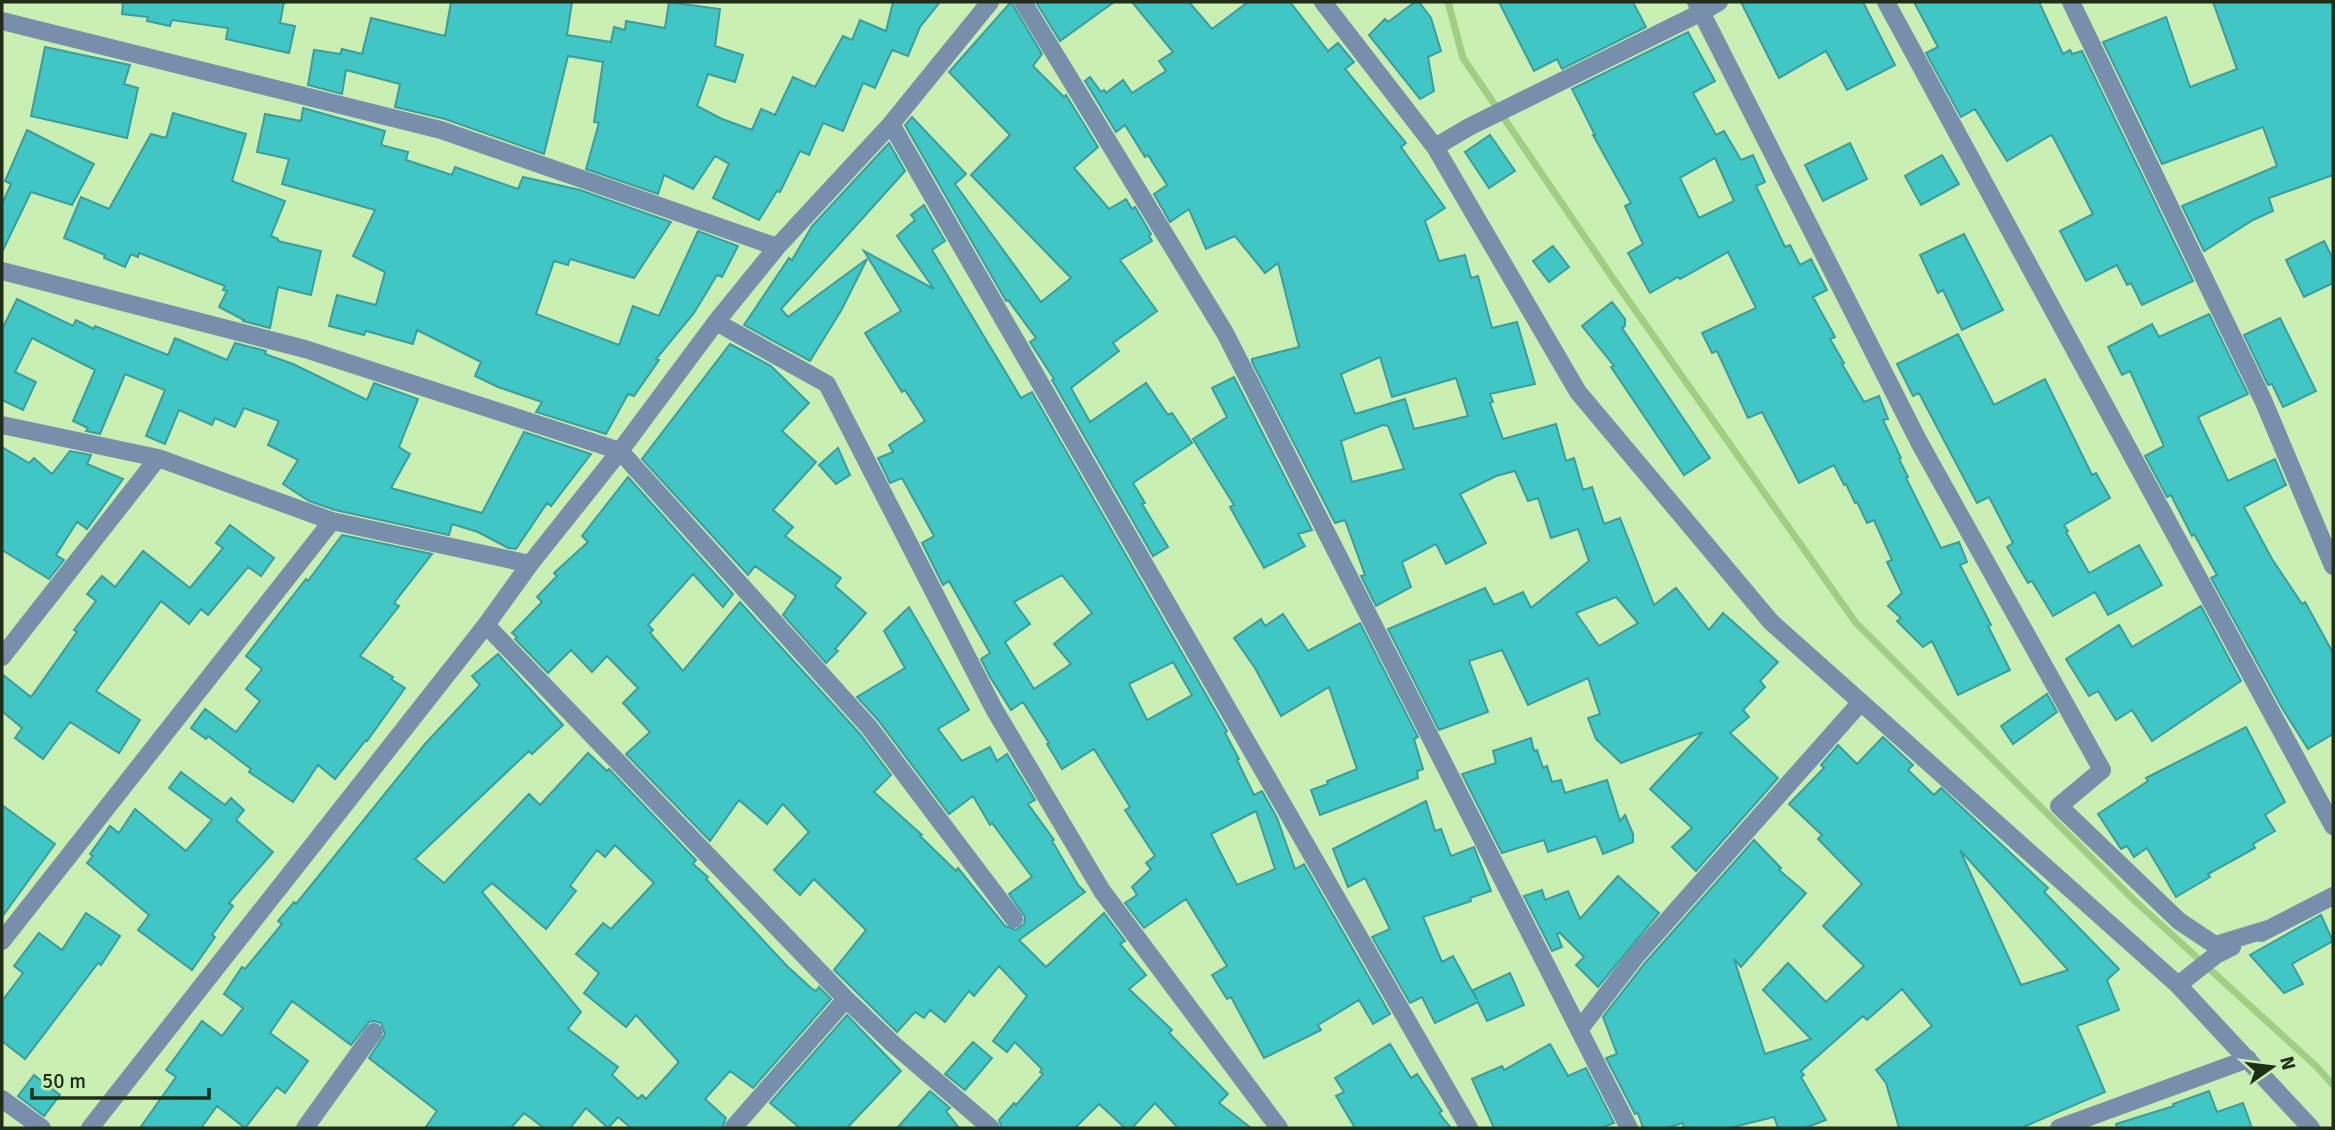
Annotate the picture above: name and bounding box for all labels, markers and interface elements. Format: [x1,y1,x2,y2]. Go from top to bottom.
north arrow [2237,1032,2307,1102]
text: N [2274,1054,2301,1072]
scale bar [32,1056,208,1100]
text: 50 m [42,1068,86,1094]

